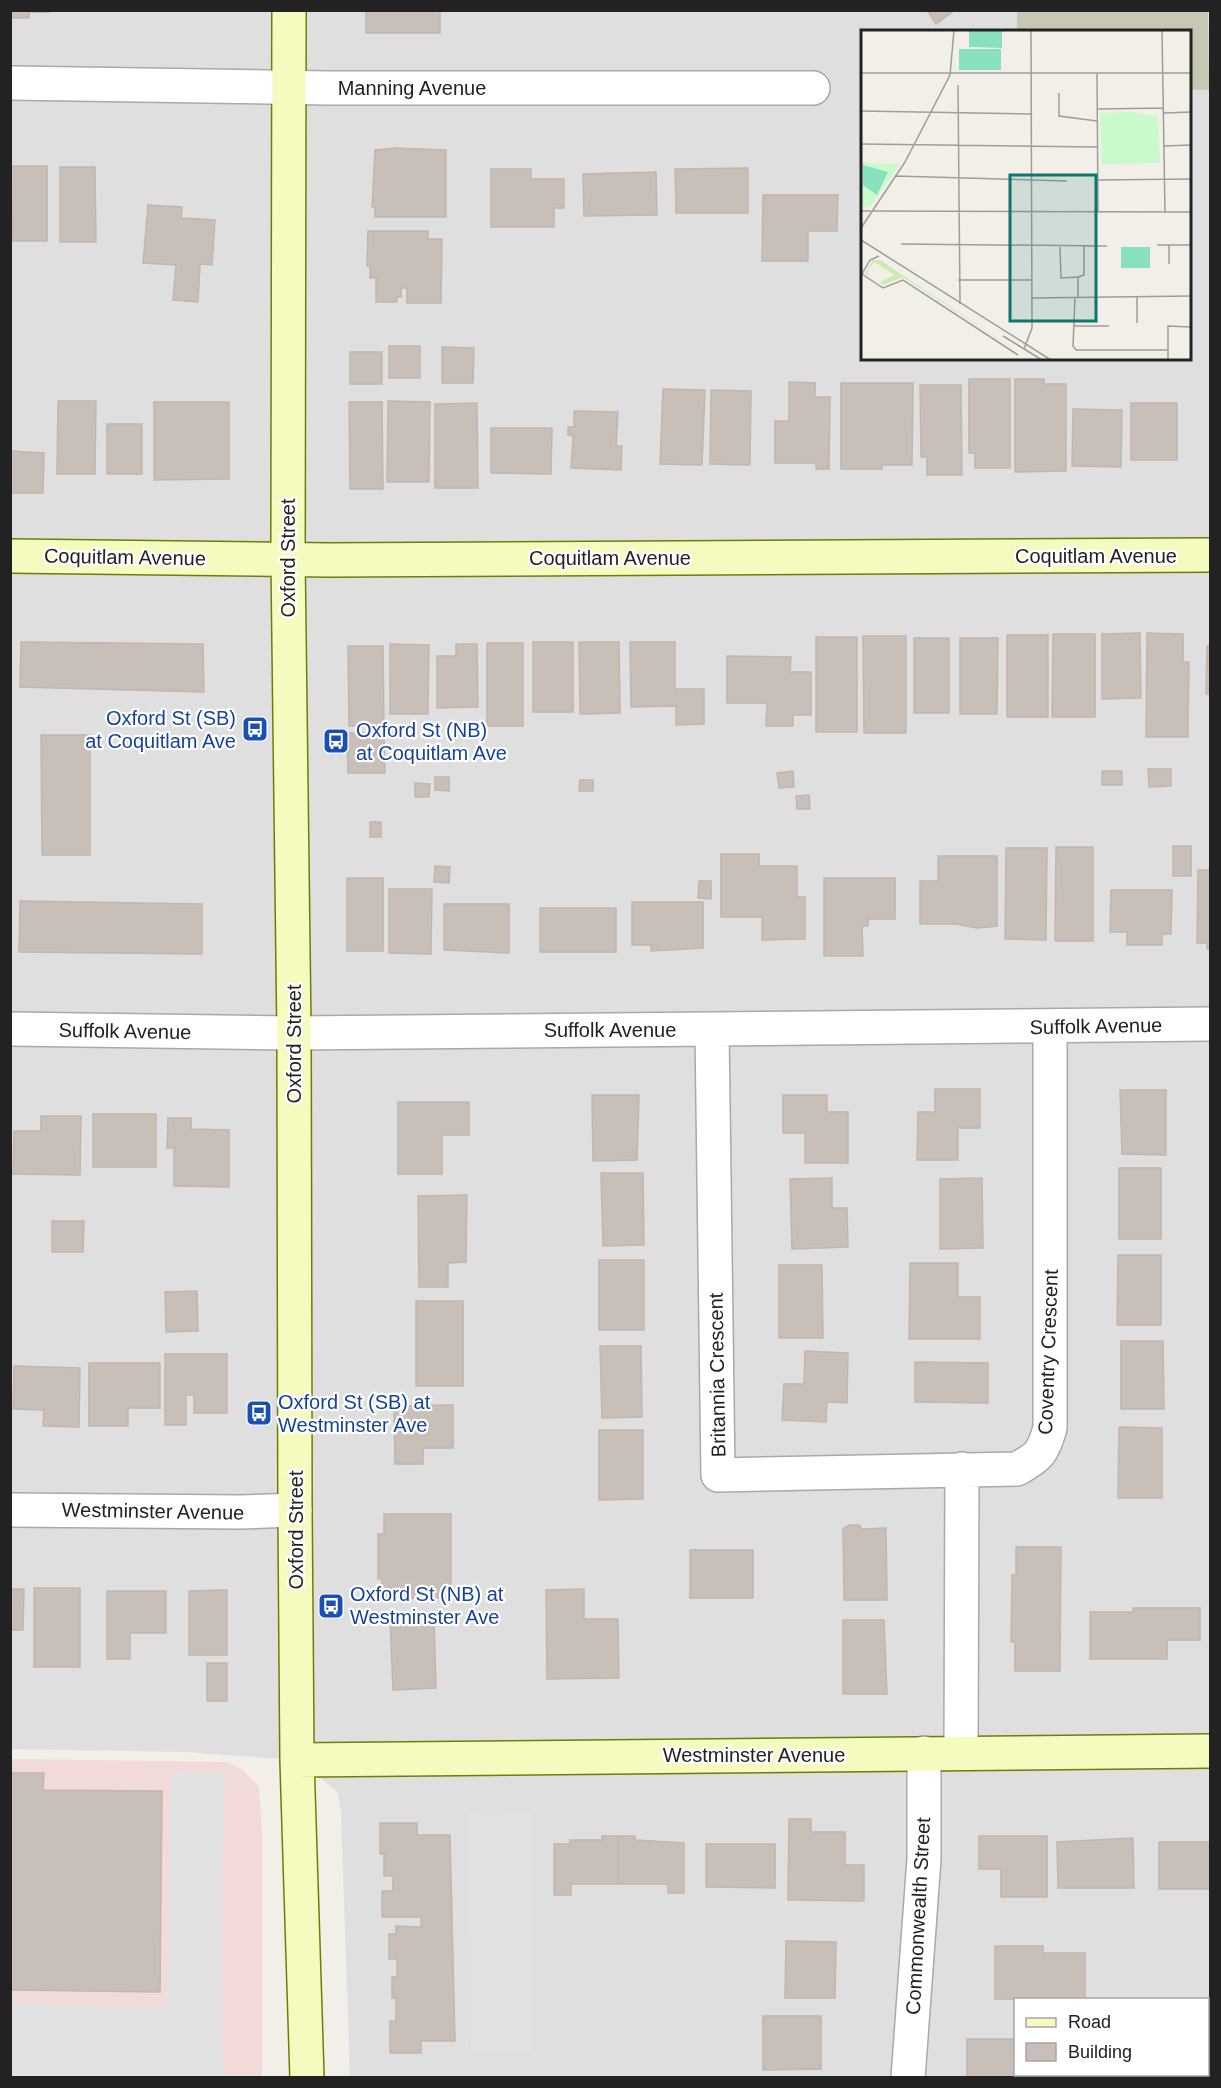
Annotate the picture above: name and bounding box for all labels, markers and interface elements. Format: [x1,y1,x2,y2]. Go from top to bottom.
inset map [861,30,1191,360]
street label: Manning Avenue [338,77,486,99]
street label: Oxford Street [277,498,299,617]
street label: Coquitlam Avenue [44,545,206,569]
street label: Coquitlam Avenue [1015,545,1177,567]
street label: Coquitlam Avenue [529,547,691,569]
place label: Oxford St (SB) at Coquitlam Ave [85,707,236,752]
bus stop icon: Oxford St (SB) at Coquitlam Ave [240,714,270,744]
place label: Oxford St (NB) at Coquitlam Ave [356,719,507,764]
bus stop icon: Oxford St (NB) at Coquitlam Ave [321,726,351,756]
street label: Oxford Street [283,984,305,1103]
street label: Suffolk Avenue [1029,1014,1163,1038]
street label: Suffolk Avenue [58,1019,192,1043]
street label: Suffolk Avenue [544,1019,676,1041]
street label: Coventry Crescent [1034,1268,1062,1435]
street label: Britannia Crescent [705,1292,729,1457]
place label: Oxford St (SB) at Westminster Ave [278,1391,431,1436]
bus stop icon: Oxford St (SB) at Westminster Ave [244,1398,274,1428]
street label: Oxford Street [285,1470,307,1589]
street label: Westminster Avenue [61,1498,245,1524]
place label: Oxford St (NB) at Westminster Ave [350,1583,504,1628]
bus stop icon: Oxford St (NB) at Westminster Ave [316,1591,346,1621]
street label: Westminster Avenue [663,1744,845,1766]
street label: Commonwealth Street [902,1816,934,2015]
legend [1014,1998,1209,2076]
text: Road [1068,2012,1111,2032]
text: Building [1068,2042,1132,2062]

